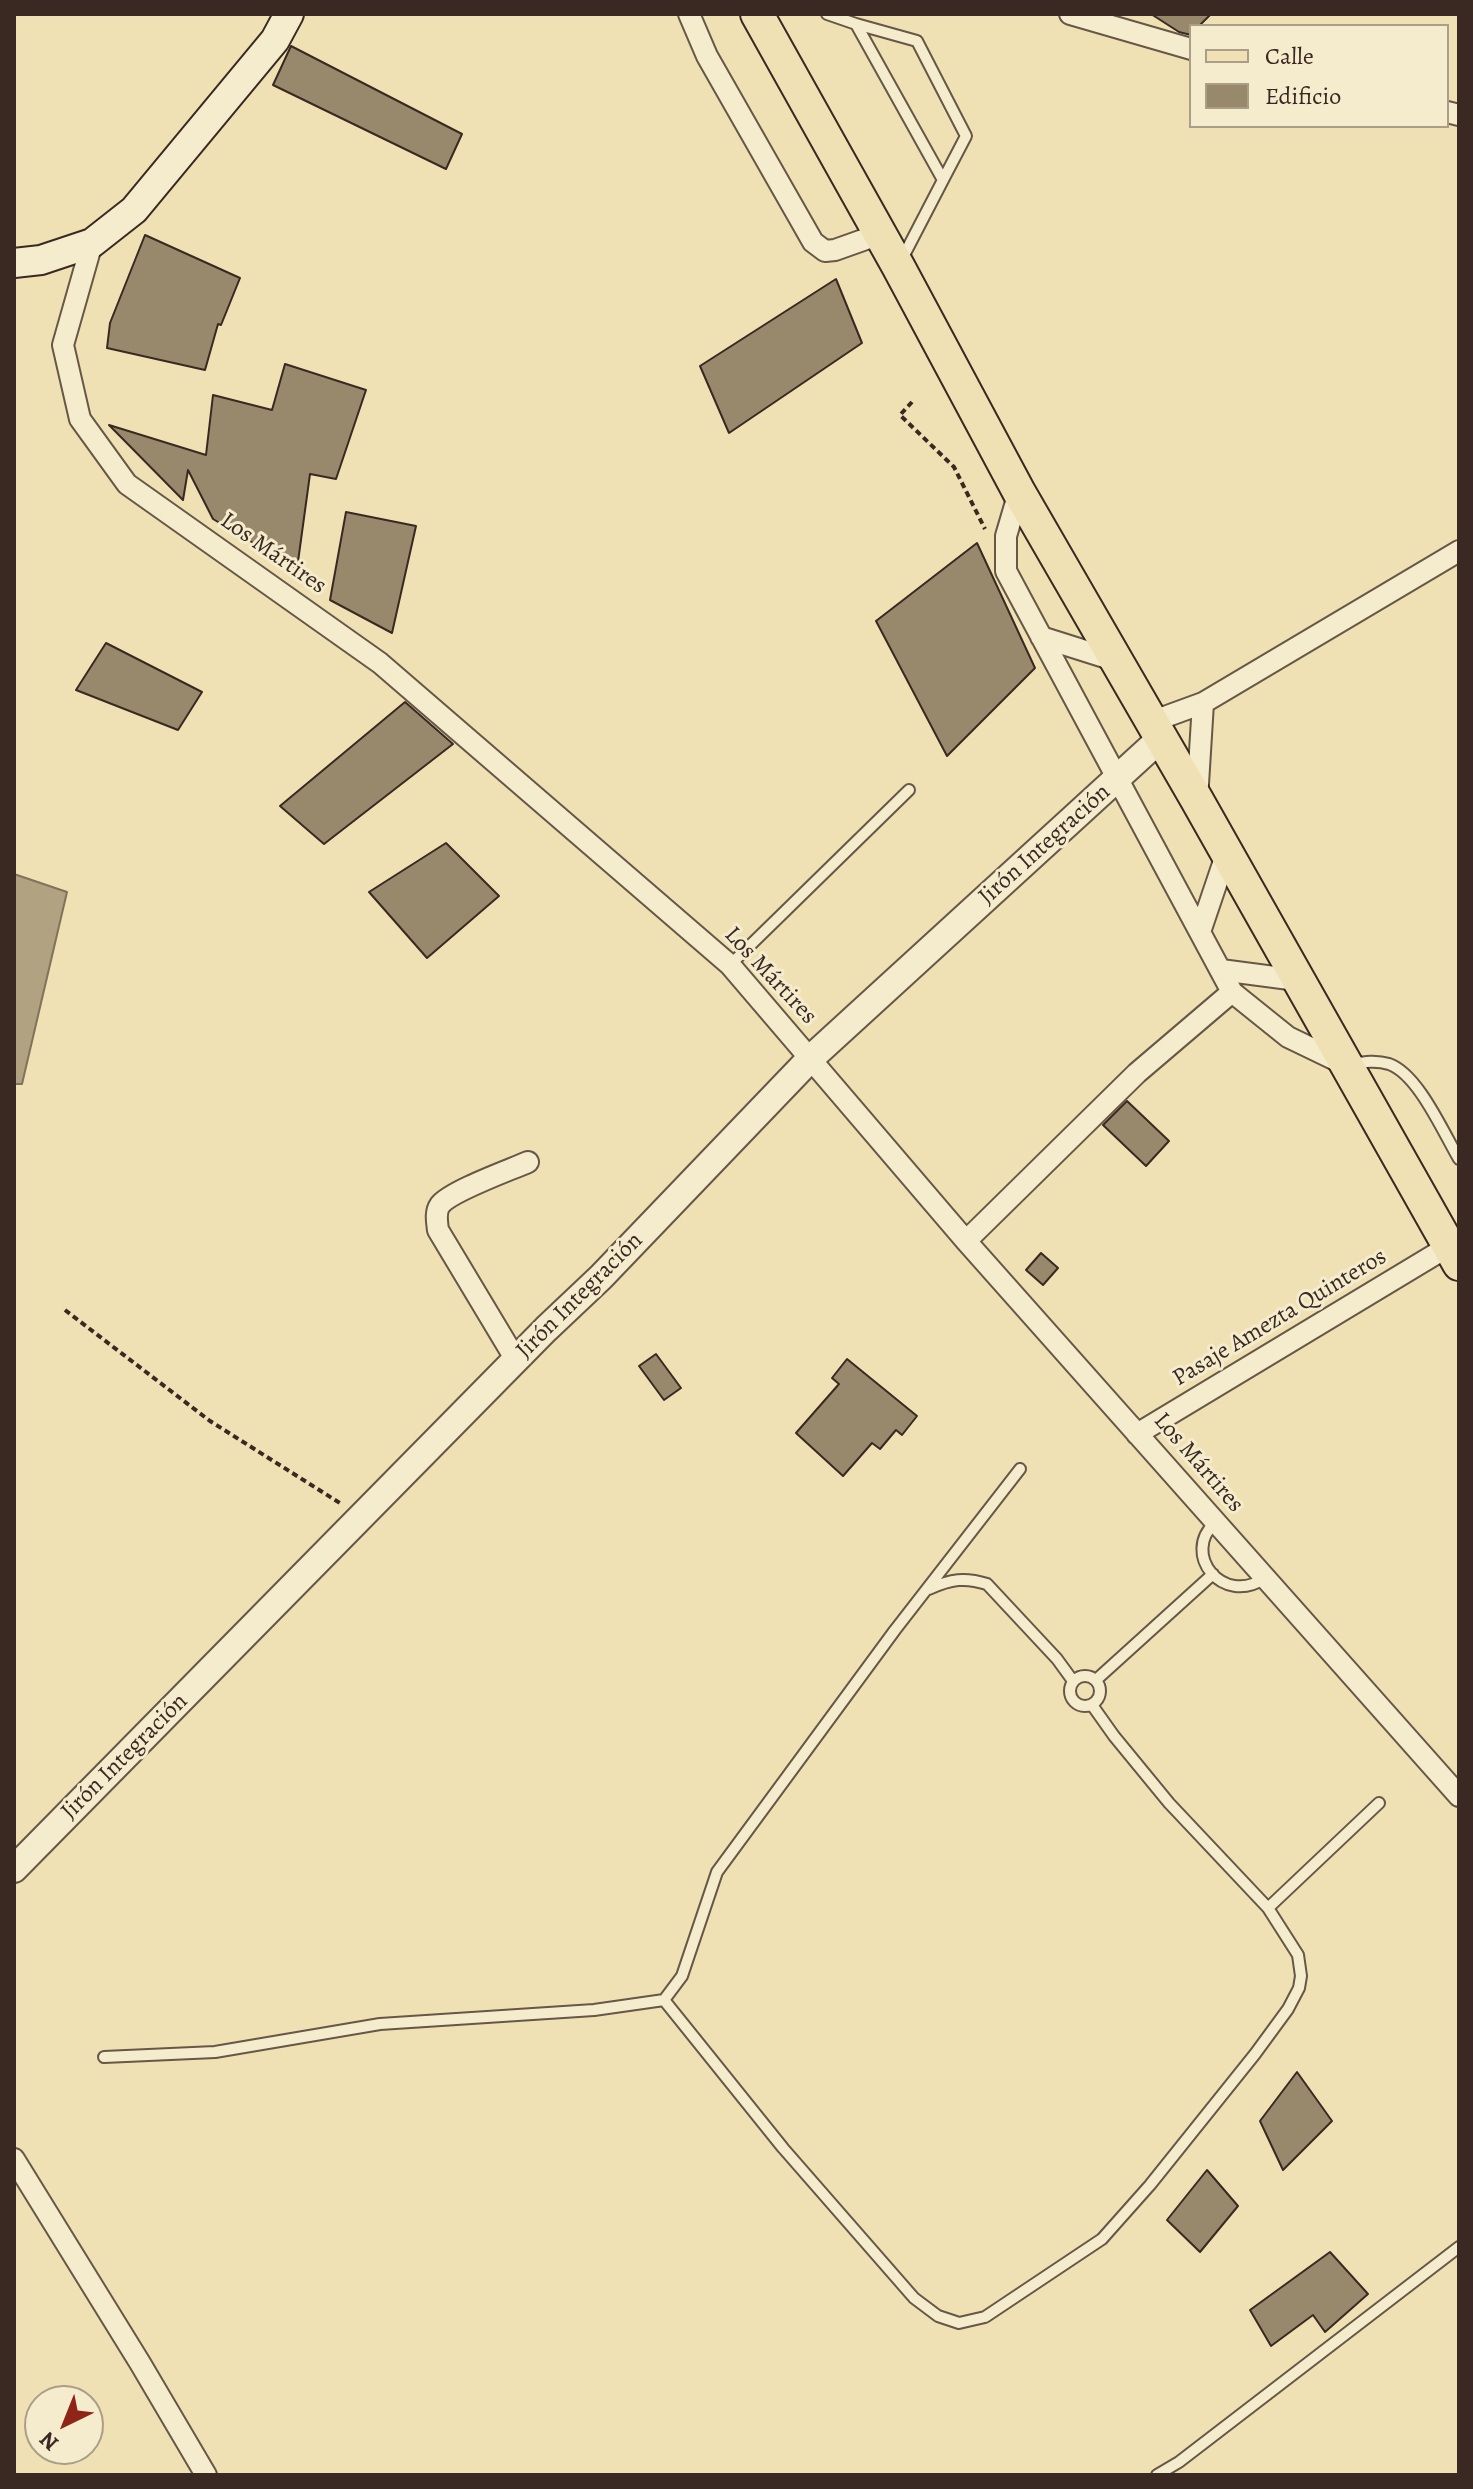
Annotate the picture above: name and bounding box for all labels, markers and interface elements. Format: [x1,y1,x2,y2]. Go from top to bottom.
legend [1189,24,1449,128]
text: Calle [1265,40,1314,72]
text: Edificio [1265,80,1341,112]
street label: Los Mártires [214,507,332,601]
street label: Jirón Integración [973,778,1117,912]
street label: Los Mártires [718,921,822,1031]
street label: Jirón Integración [511,1227,649,1365]
street label: Pasaje Amezta Quinteros [1168,1243,1392,1393]
street label: Los Mártires [1147,1407,1249,1519]
street label: Jirón Integración [56,1688,194,1826]
north arrow [24,2385,104,2465]
text: N [33,2425,65,2458]

